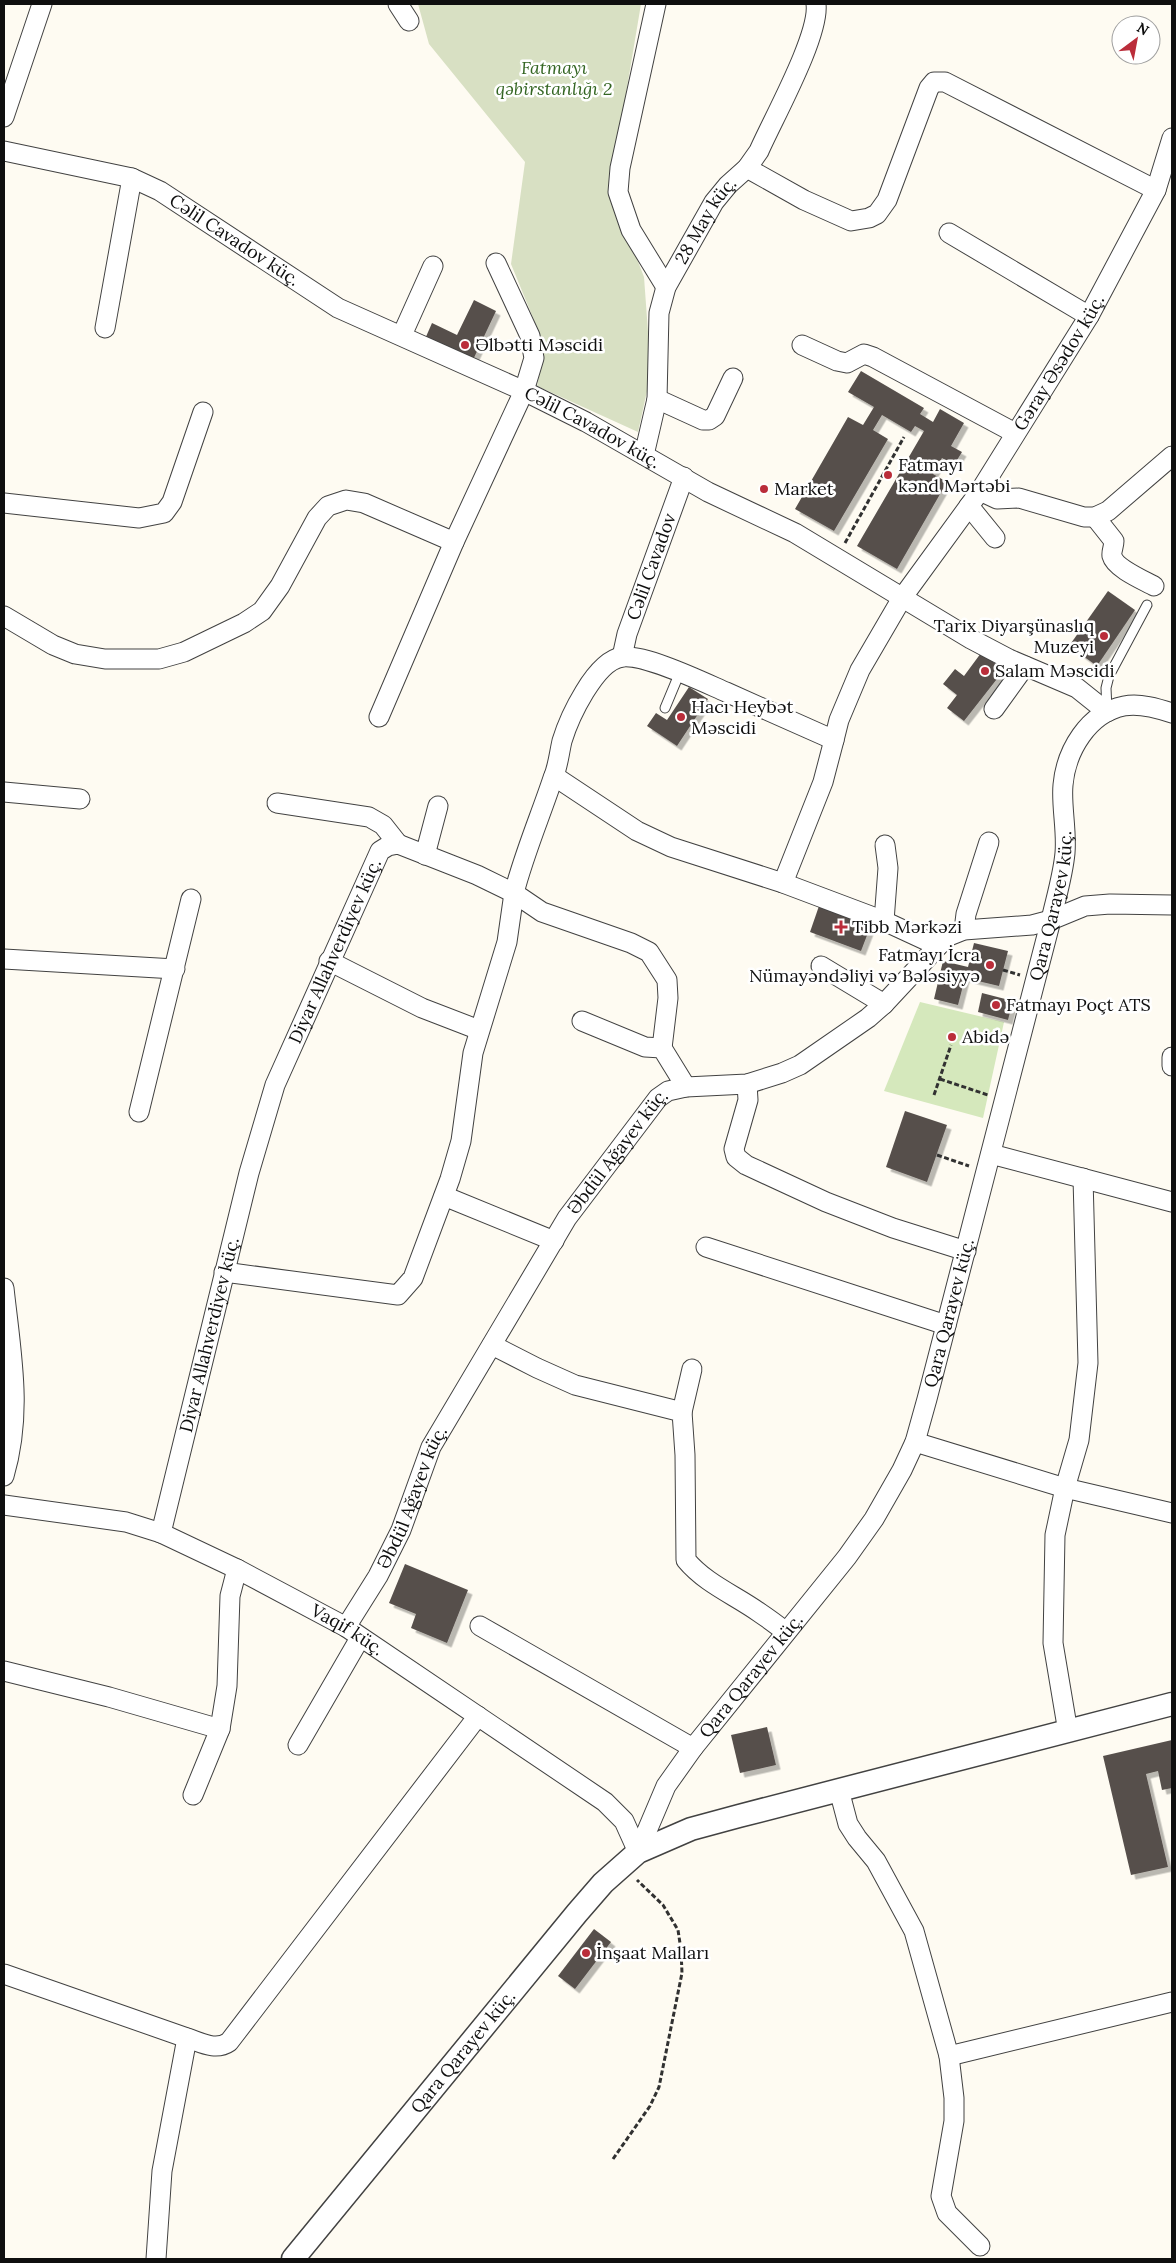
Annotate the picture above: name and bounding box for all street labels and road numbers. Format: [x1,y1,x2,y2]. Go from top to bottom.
street label: 28 May küç. [669,171,741,268]
street label: Cəlil Cavadov küç. [165,188,304,291]
street label: Gəray Əsədov küç. [1008,290,1109,435]
street label: Cəlil Cavadov küç. [521,381,665,473]
street label: Cəlil Cavadov [621,509,681,623]
street label: Qara Qarayev küç. [1024,830,1077,983]
street label: Diyar Allahverdiyev küç. [283,855,386,1047]
street label: Əbdül Ağayev küç. [562,1083,672,1219]
street label: Diyar Allahverdiyev küç. [174,1235,244,1435]
street label: Qara Qarayev küç. [918,1236,979,1390]
street label: Əbdül Ağayev küç. [371,1421,452,1573]
street label: Vaqif küç. [306,1598,388,1660]
street label: Qara Qarayev küç. [694,1609,808,1742]
street label: Qara Qarayev küç. [405,1985,520,2118]

